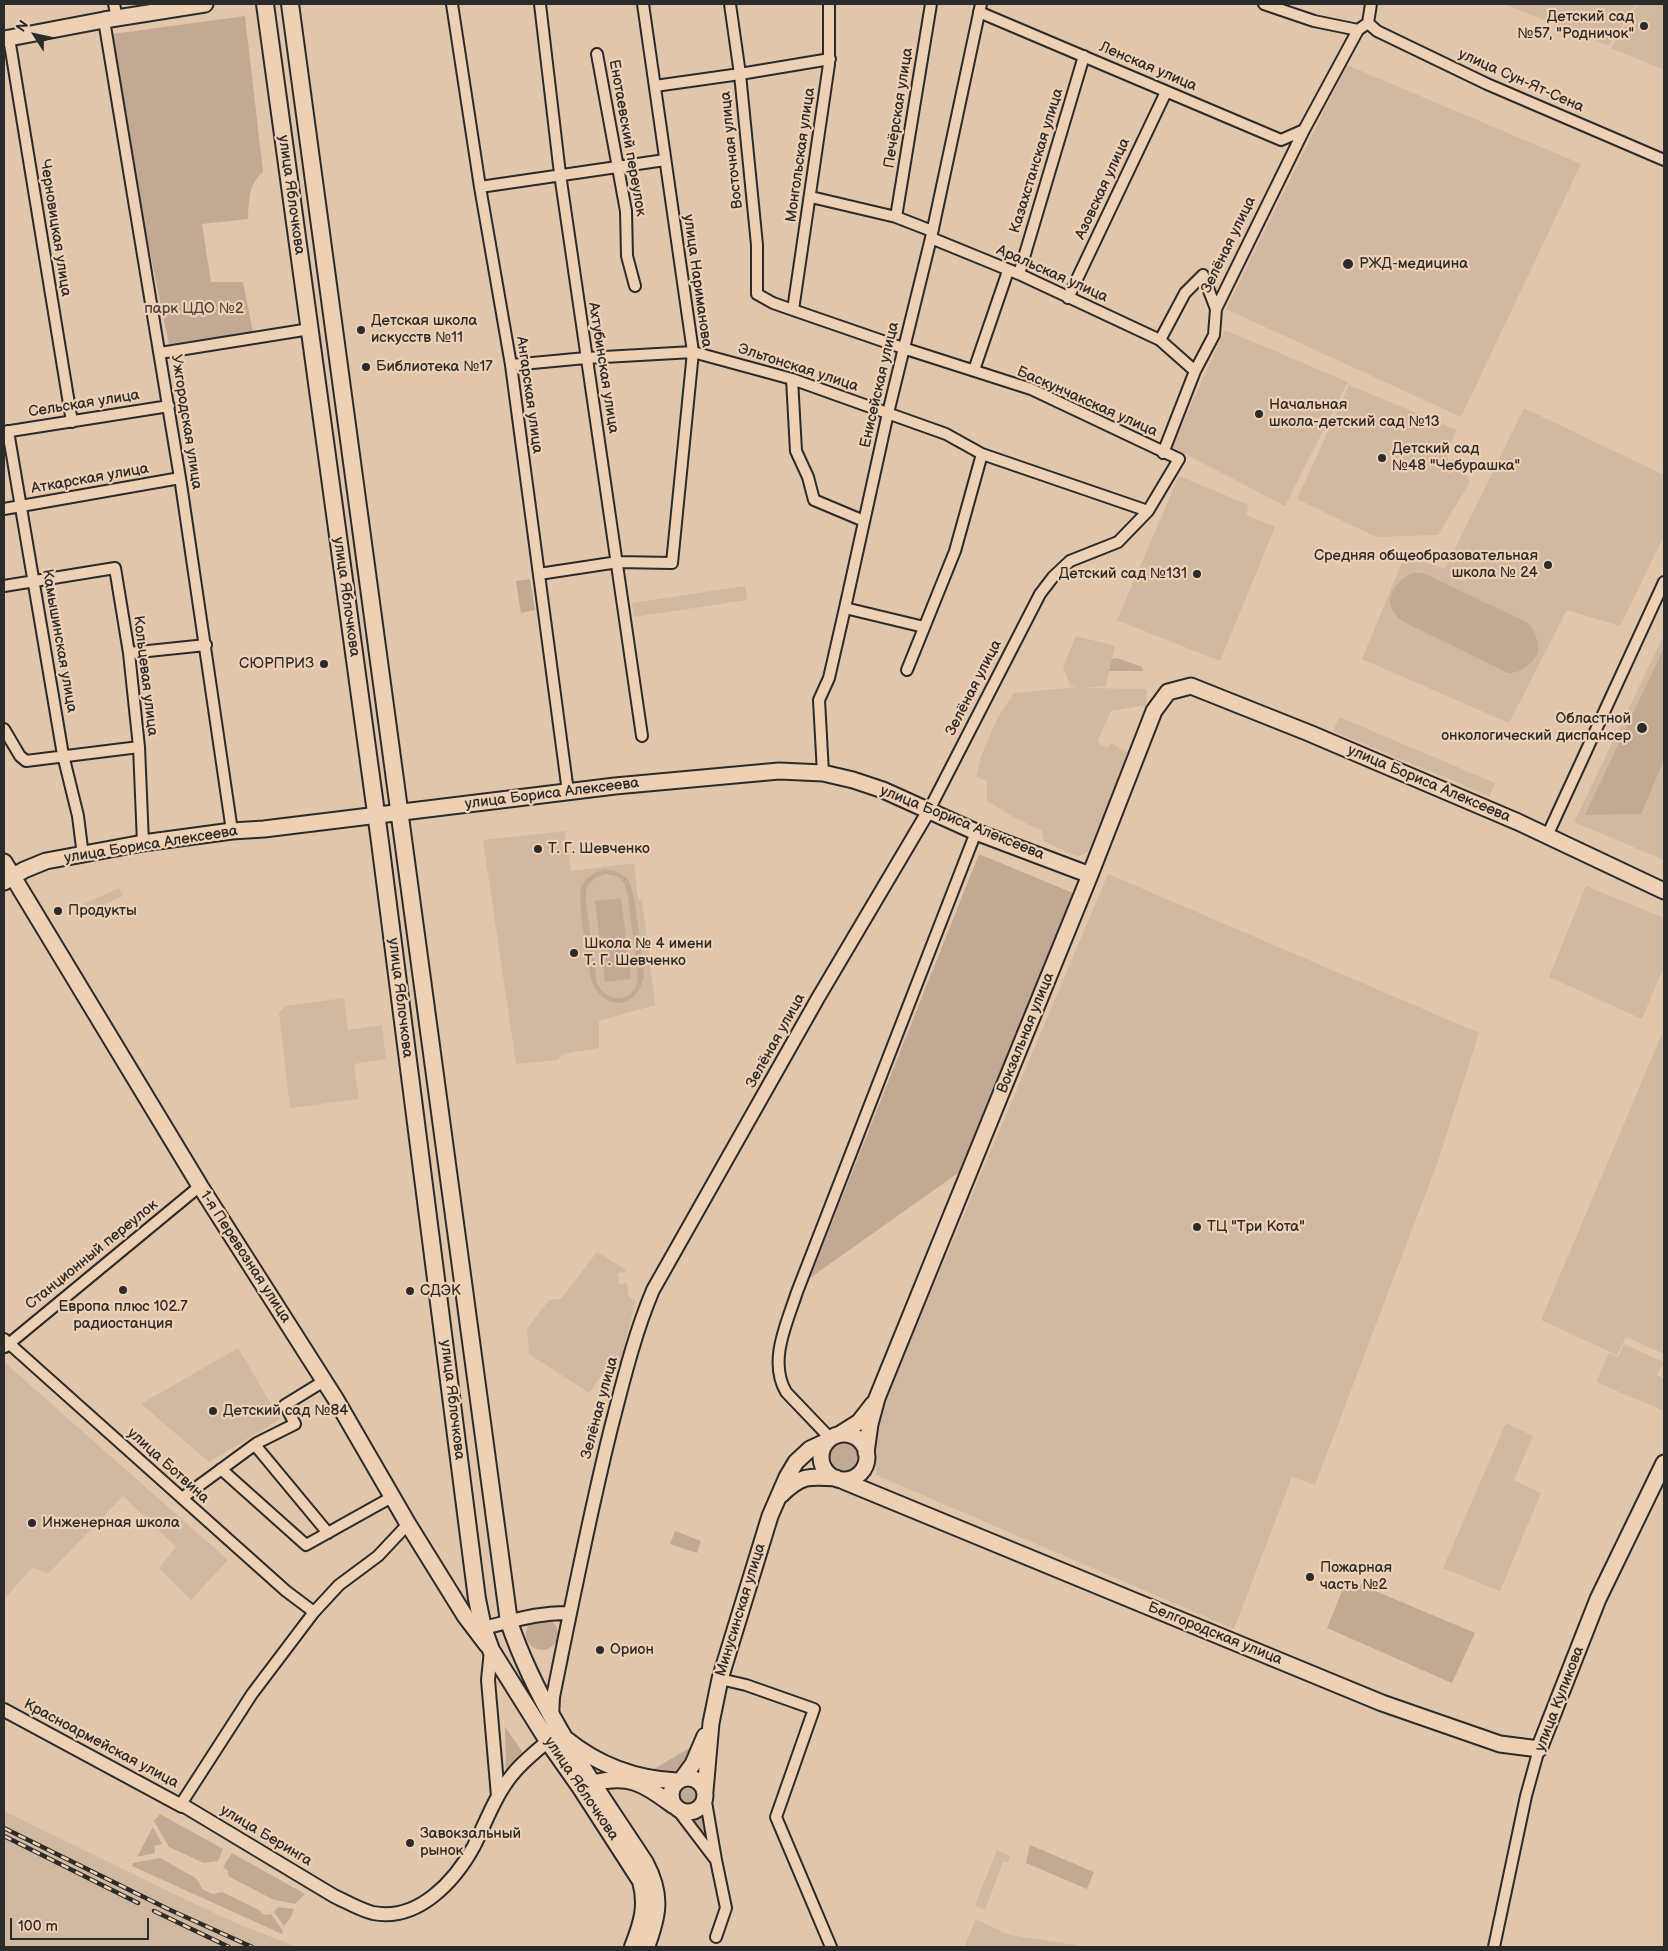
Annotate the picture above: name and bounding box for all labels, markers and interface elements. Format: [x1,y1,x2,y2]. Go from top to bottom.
place label: Детский сад №57, "Родничок" [1518,8,1634,43]
north arrow [10,10,60,60]
text: N [12,17,32,35]
marker: Детский сад №57, "Родничок" [1638,20,1650,32]
street label: Ленская улица [1097,38,1199,96]
street label: улица Сун-Ят-Сена [1455,45,1587,117]
street label: Печёрская улица [881,46,917,170]
street label: Енотаевский переулок [604,58,650,218]
street label: Казахстанская улица [1006,86,1068,236]
street label: Монгольская улица [783,87,819,223]
street label: Восточная улица [717,90,747,210]
street label: улица Яблочкова [274,134,308,256]
street label: Азовская улица [1072,135,1134,243]
street label: Черновицкая улица [35,158,75,298]
street label: Зелёная улица [1198,194,1260,296]
street label: улица Нариманова [679,213,715,349]
street label: Аральская улица [993,241,1111,307]
place label: РЖД-медицина [1359,255,1468,273]
marker: РЖД-медицина [1341,257,1355,271]
park label: парк ЦДО №2 [144,300,244,318]
street label: Ахтубинская улица [584,301,622,435]
place label: Детская школа искусств №11 [371,312,477,347]
street label: Енисейская улица [857,320,903,450]
marker: Детская школа искусств №11 [355,324,367,336]
street label: Ангарская улица [512,335,546,455]
street label: Эльтонская улица [735,340,861,396]
street label: Ужгородская улица [166,353,206,491]
place label: Библиотека №17 [376,358,493,376]
marker: Библиотека №17 [360,361,372,373]
street label: Баскунчакская улица [1014,363,1160,441]
street label: Сельская улица [27,386,141,422]
place label: Начальная школа-детский сад №13 [1269,396,1440,431]
marker: Начальная школа-детский сад №13 [1253,408,1265,420]
place label: Детский сад №48 "Чебурашка" [1392,440,1520,475]
marker: Детский сад №48 "Чебурашка" [1376,452,1388,464]
street label: Аткарская улица [30,460,150,498]
street label: улица Яблочкова [329,536,363,658]
place label: Средняя общеобразовательная школа № 24 [1314,547,1538,582]
marker: Средняя общеобразовательная школа № 24 [1542,559,1554,571]
place label: Детский сад №131 [1059,565,1187,583]
street label: Камышинская улица [38,568,80,714]
marker: Детский сад №131 [1191,568,1203,580]
street label: Кольцевая улица [129,615,161,737]
street label: Зелёная улица [942,637,1006,739]
place label: СЮРПРИЗ [239,655,314,673]
marker: СЮРПРИЗ [318,658,330,670]
place label: Областной онкологический диспансер [1441,710,1631,745]
marker: Областной онкологический диспансер [1635,721,1649,735]
street label: улица Бориса Алексеева [1345,741,1513,827]
street label: улица Бориса Алексеева [464,774,640,814]
street label: улица Бориса Алексеева [877,782,1047,864]
street label: улица Бориса Алексеева [63,822,239,868]
place label: Т. Г. Шевченко [548,840,650,858]
marker: Т. Г. Шевченко [532,843,544,855]
place label: Продукты [68,902,137,920]
marker: Продукты [52,905,64,917]
place label: Школа № 4 имени Т. Г. Шевченко [584,935,712,970]
street label: улица Яблочкова [384,937,416,1059]
marker: Школа № 4 имени Т. Г. Шевченко [568,947,580,959]
street label: Вокзальная улица [994,970,1058,1096]
street label: Зелёная улица [743,991,809,1091]
street label: 1-я Перевозная улица [196,1187,294,1327]
street label: Станционный переулок [22,1196,162,1314]
place label: ТЦ "Три Кота" [1207,1218,1305,1236]
marker: ТЦ "Три Кота" [1191,1221,1203,1233]
place label: СДЭК [420,1282,461,1300]
marker: Европа плюс 102.7 радиостанция [117,1284,129,1296]
marker: СДЭК [404,1285,416,1297]
place label: Европа плюс 102.7 радиостанция [58,1298,188,1333]
street label: улица Яблочкова [436,1339,468,1461]
street label: Зелёная улица [578,1355,622,1461]
place label: Детский сад №84 [223,1402,348,1420]
marker: Детский сад №84 [207,1405,219,1417]
street label: улица Ботвина [123,1425,213,1507]
place label: Инженерная школа [42,1514,180,1532]
marker: Инженерная школа [26,1517,38,1529]
street label: Минусинская улица [712,1541,770,1679]
place label: Пожарная часть №2 [1320,1559,1392,1594]
marker: Пожарная часть №2 [1304,1571,1316,1583]
street label: Белгородская улица [1145,1599,1285,1669]
place label: Орион [610,1641,654,1659]
marker: Орион [594,1644,606,1656]
street label: улица Куликова [1532,1644,1588,1754]
street label: Красноармейская улица [21,1696,181,1792]
street label: улица Яблочкова [540,1734,622,1844]
street label: улица Беринга [217,1802,315,1870]
place label: Завокзальный рынок [420,1825,521,1860]
marker: Завокзальный рынок [404,1837,416,1849]
scale bar [12,1908,151,1940]
text: 100 m [18,1917,58,1936]

